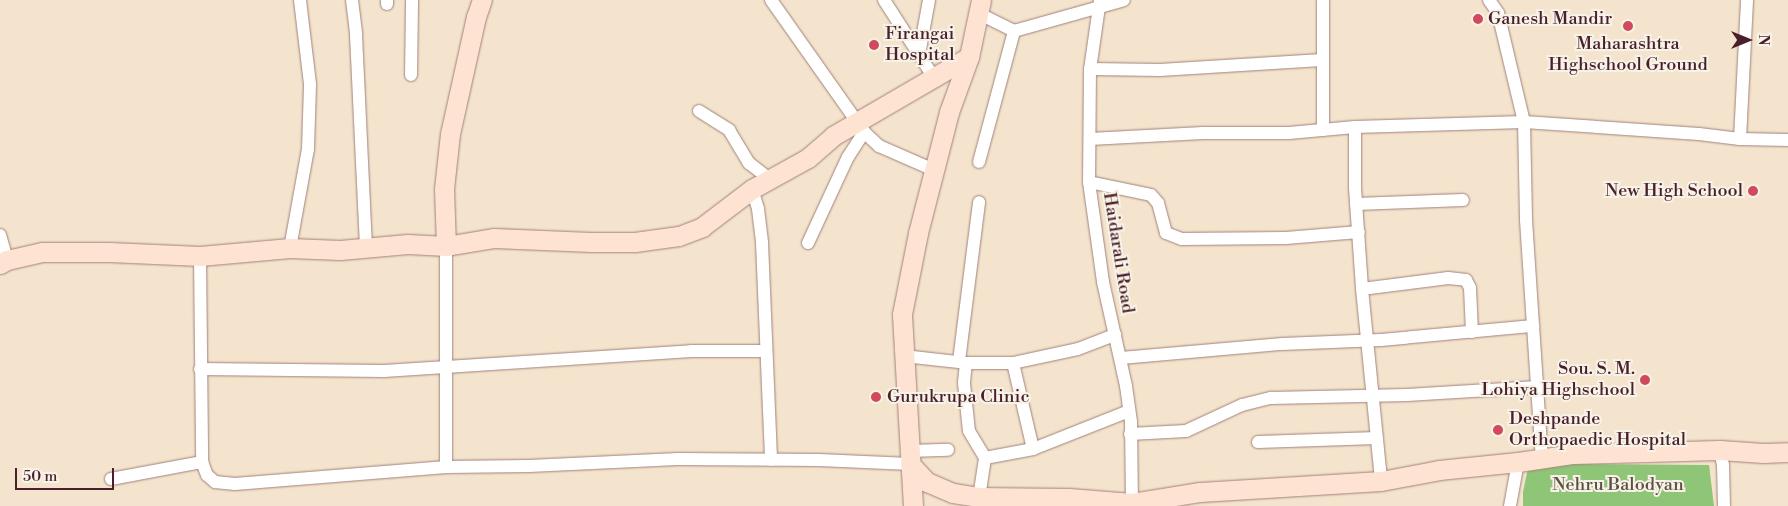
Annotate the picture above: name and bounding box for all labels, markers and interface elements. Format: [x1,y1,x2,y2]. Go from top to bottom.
place label: Ganesh Mandir [1488,8,1612,30]
marker: Ganesh Mandir [1472,13,1484,25]
north arrow [1723,15,1773,65]
marker: Maharashtra Highschool Ground [1622,20,1634,32]
place label: Firangai Hospital [885,24,955,66]
place label: Maharashtra Highschool Ground [1548,34,1708,76]
text: N [1754,34,1772,46]
marker: Firangai Hospital [867,38,881,52]
place label: New High School [1605,180,1743,202]
marker: New High School [1747,185,1759,197]
street label: Haidarali Road [1098,191,1138,315]
place label: Sou. S. M. Lohiya Highschool [1481,359,1635,402]
marker: Sou. S. M. Lohiya Highschool [1639,374,1651,386]
place label: Gurukrupa Clinic [887,386,1030,408]
marker: Gurukrupa Clinic [869,390,883,404]
place label: Deshpande Orthopaedic Hospital [1509,409,1686,452]
marker: Deshpande Orthopaedic Hospital [1491,423,1505,437]
scale bar [18,458,116,490]
text: 50 m [23,467,57,486]
park label: Nehru Balodyan [1552,474,1684,496]

